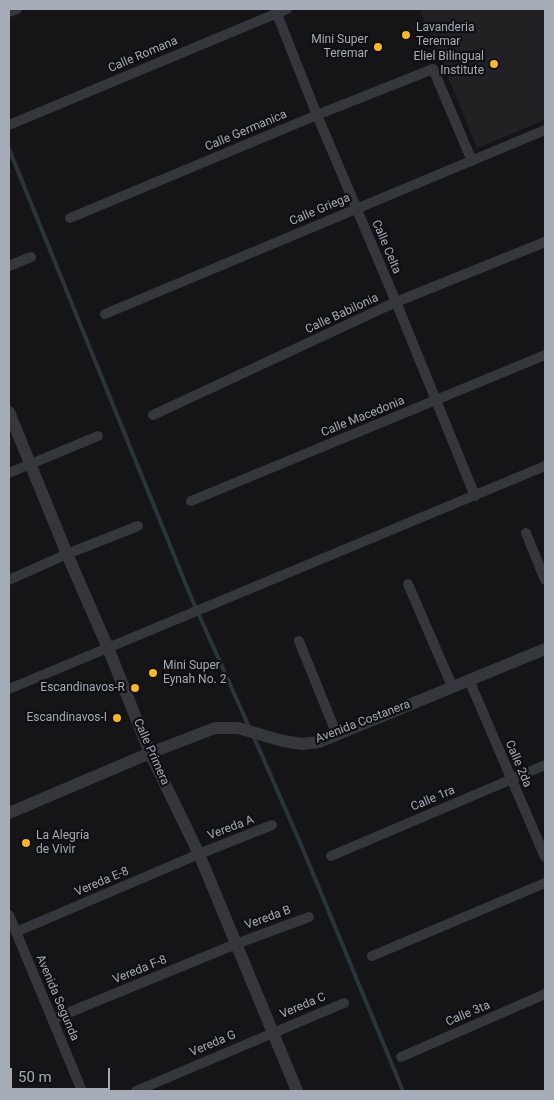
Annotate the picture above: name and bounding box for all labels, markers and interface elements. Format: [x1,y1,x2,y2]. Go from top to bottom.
place label: Lavanderia Teremar [416,21,474,49]
marker: Lavanderia Teremar [400,29,412,41]
place label: Mini Super Teremar [311,33,368,61]
street label: Calle Romana [106,34,180,76]
marker: Mini Super Teremar [372,41,384,53]
place label: Eliel Bilingual Institute [413,50,484,78]
marker: Eliel Bilingual Institute [488,58,500,70]
street label: Calle Germanica [203,107,289,155]
street label: Calle Griega [288,191,352,229]
street label: Calle Celta [368,218,404,276]
street label: Calle Babilonia [303,291,381,337]
street label: Calle Macedonia [319,394,407,440]
place label: Mini Super Eynah No. 2 [163,659,226,687]
marker: Mini Super Eynah No. 2 [147,667,159,679]
place label: Escandinavos-R [40,681,125,695]
marker: Escandinavos-R [129,682,141,694]
street label: Avenida Costanera [314,697,412,747]
place label: Escandinavos-I [26,711,107,725]
marker: Escandinavos-I [111,712,123,724]
street label: Calle Primera [130,716,172,788]
street label: Calle 2da [502,738,534,790]
street label: Calle 1ra [409,783,457,815]
street label: Vereda A [206,813,256,843]
place label: La Alegría de Vivir [36,829,89,857]
marker: La Alegría de Vivir [20,837,32,849]
street label: Vereda E-8 [73,864,131,900]
street label: Vereda B [243,903,293,933]
street label: Avenida Segunda [32,953,82,1043]
street label: Vereda F-8 [111,953,169,987]
street label: Vereda C [278,990,328,1022]
street label: Calle 3ta [444,998,492,1030]
street label: Vereda G [188,1028,238,1060]
scale bar [12,1058,112,1090]
text: 50 m [18,1068,52,1086]

